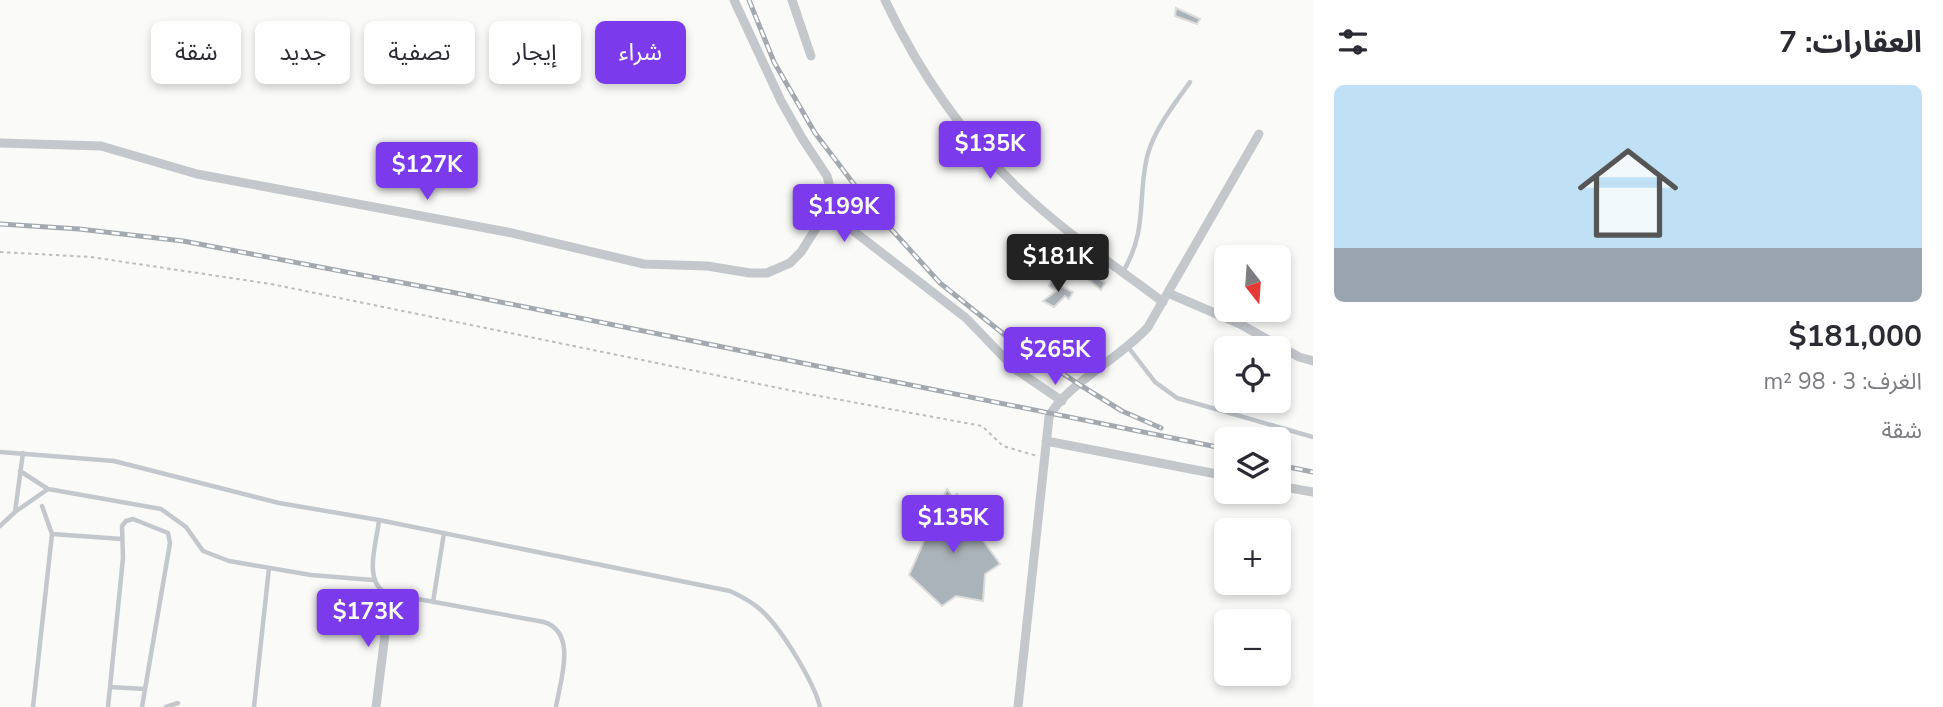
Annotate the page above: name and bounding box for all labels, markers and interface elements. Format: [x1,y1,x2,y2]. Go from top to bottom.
chip: شقة [151,21,241,84]
chip: جديد [255,21,350,84]
chip: تصفية [364,21,475,84]
chip: إيجار [489,21,581,84]
chip: شراء [595,21,686,84]
text: العقارات: 7 [1779,22,1922,63]
icon: filters [1334,23,1372,61]
pin: $135K [941,122,1039,181]
text: $135K [955,128,1025,159]
icon: home [1565,130,1691,256]
pin: $127K [378,142,476,202]
text: $127K [392,149,462,180]
pin: $199K [795,184,893,244]
text: $199K [809,191,879,222]
pin: $181K [1009,234,1107,294]
text: $181K [1023,241,1093,272]
north arrow [1214,245,1292,322]
map controls [1214,245,1291,686]
text: $181,000 [1789,316,1922,357]
pin: $265K [1006,328,1104,387]
text: $265K [1020,334,1090,365]
button: locate [1214,336,1291,413]
text: الغرف: 3 · 98 m² [1764,366,1922,397]
text: شقة [1881,415,1922,446]
button: layers [1214,427,1291,504]
pin: $135K [904,496,1002,555]
text: $135K [918,502,988,533]
button: + [1214,518,1291,595]
pin: $173K [319,590,417,649]
text: $173K [333,596,403,627]
button: − [1214,609,1291,686]

